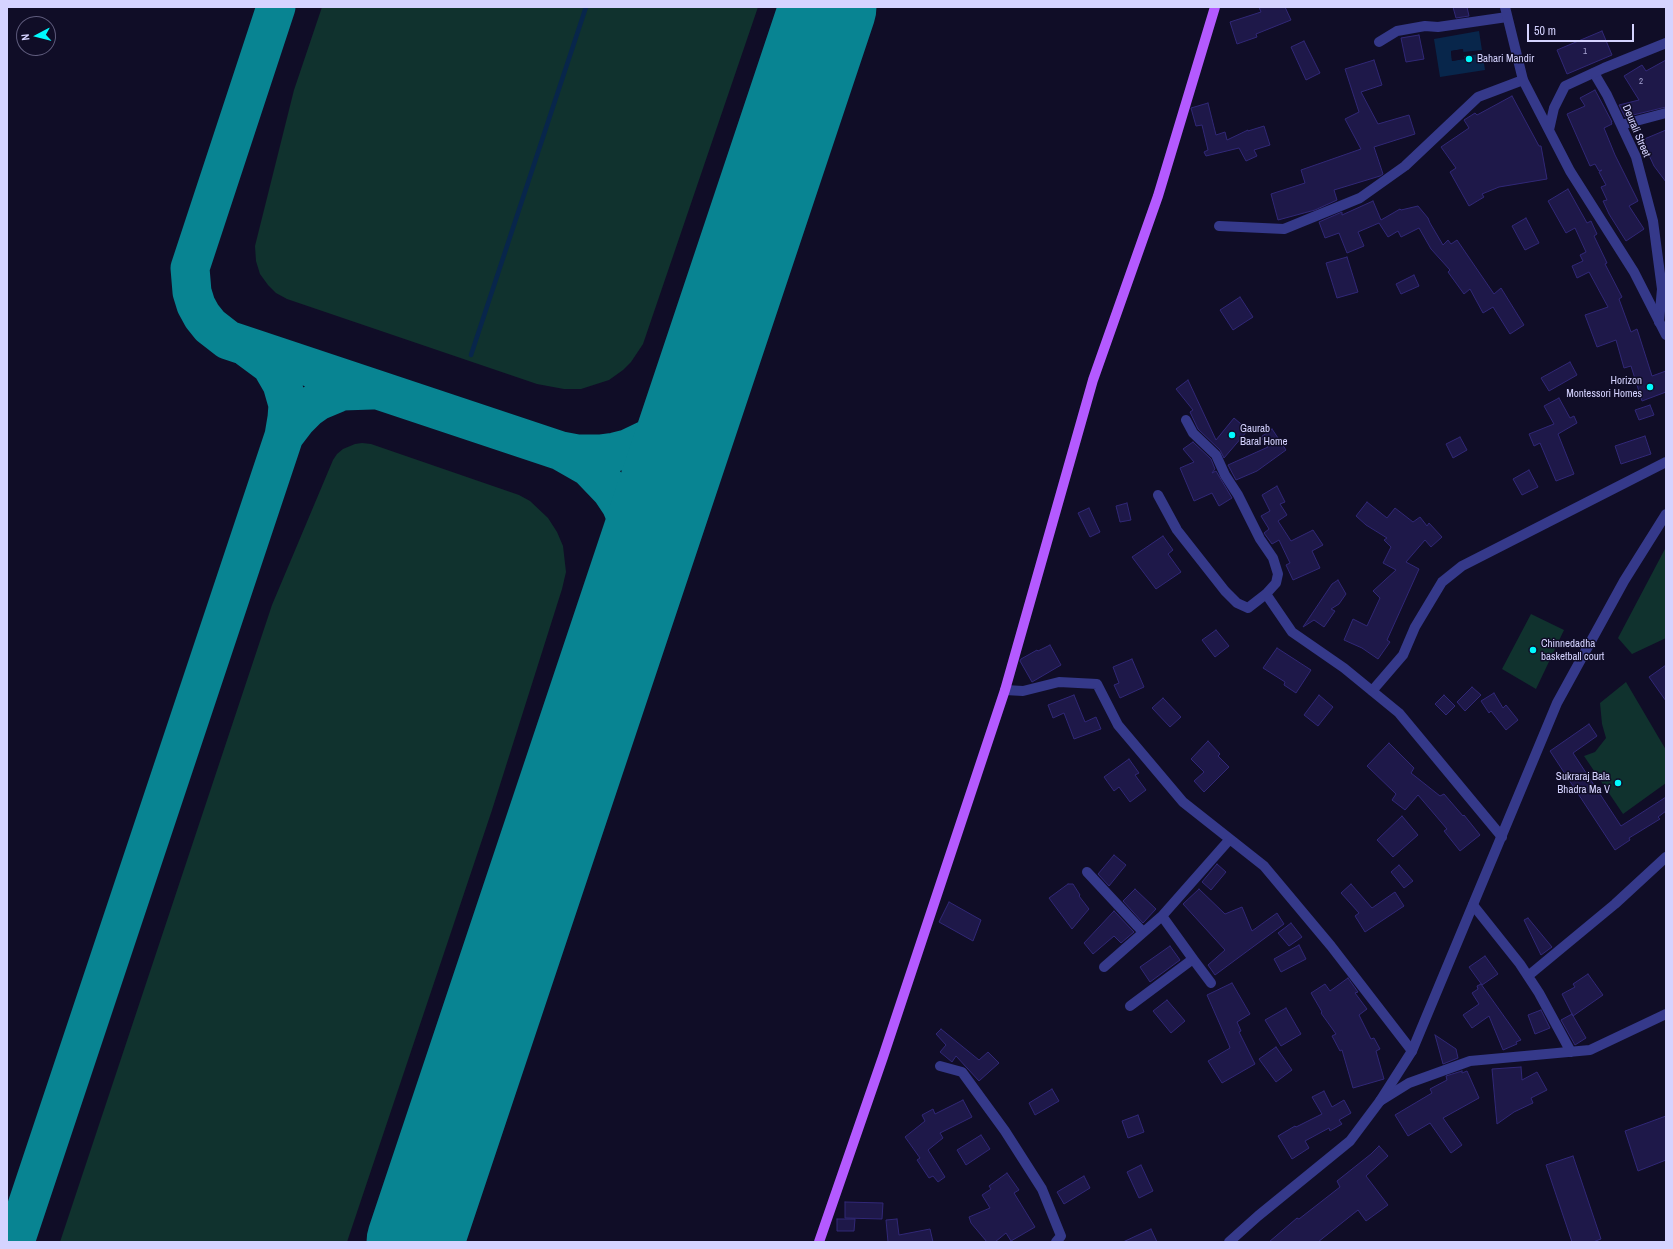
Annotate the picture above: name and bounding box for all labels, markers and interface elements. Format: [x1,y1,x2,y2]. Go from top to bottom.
north arrow [16,16,56,56]
scale bar [1529,16,1636,42]
text: 50 m [1534,23,1556,39]
text: N [18,33,32,41]
house number: 1 [1583,47,1587,57]
place label: Bahari Mandir [1477,52,1534,66]
marker: Bahari Mandir [1464,54,1474,64]
house number: 2 [1639,77,1643,87]
street label: Deurali Street [1619,103,1653,159]
place label: Horizon Montessori Homes [1566,374,1642,400]
marker: Horizon Montessori Homes [1645,382,1655,392]
place label: Gaurab Baral Home [1240,422,1288,448]
marker: Gaurab Baral Home [1227,430,1237,440]
place label: Chinnedadha basketball court [1541,637,1604,663]
marker: Chinnedadha basketball court [1528,645,1538,655]
place label: Sukraraj Bala Bhadra Ma V [1556,770,1610,796]
marker: Sukraraj Bala Bhadra Ma V [1613,778,1623,788]

